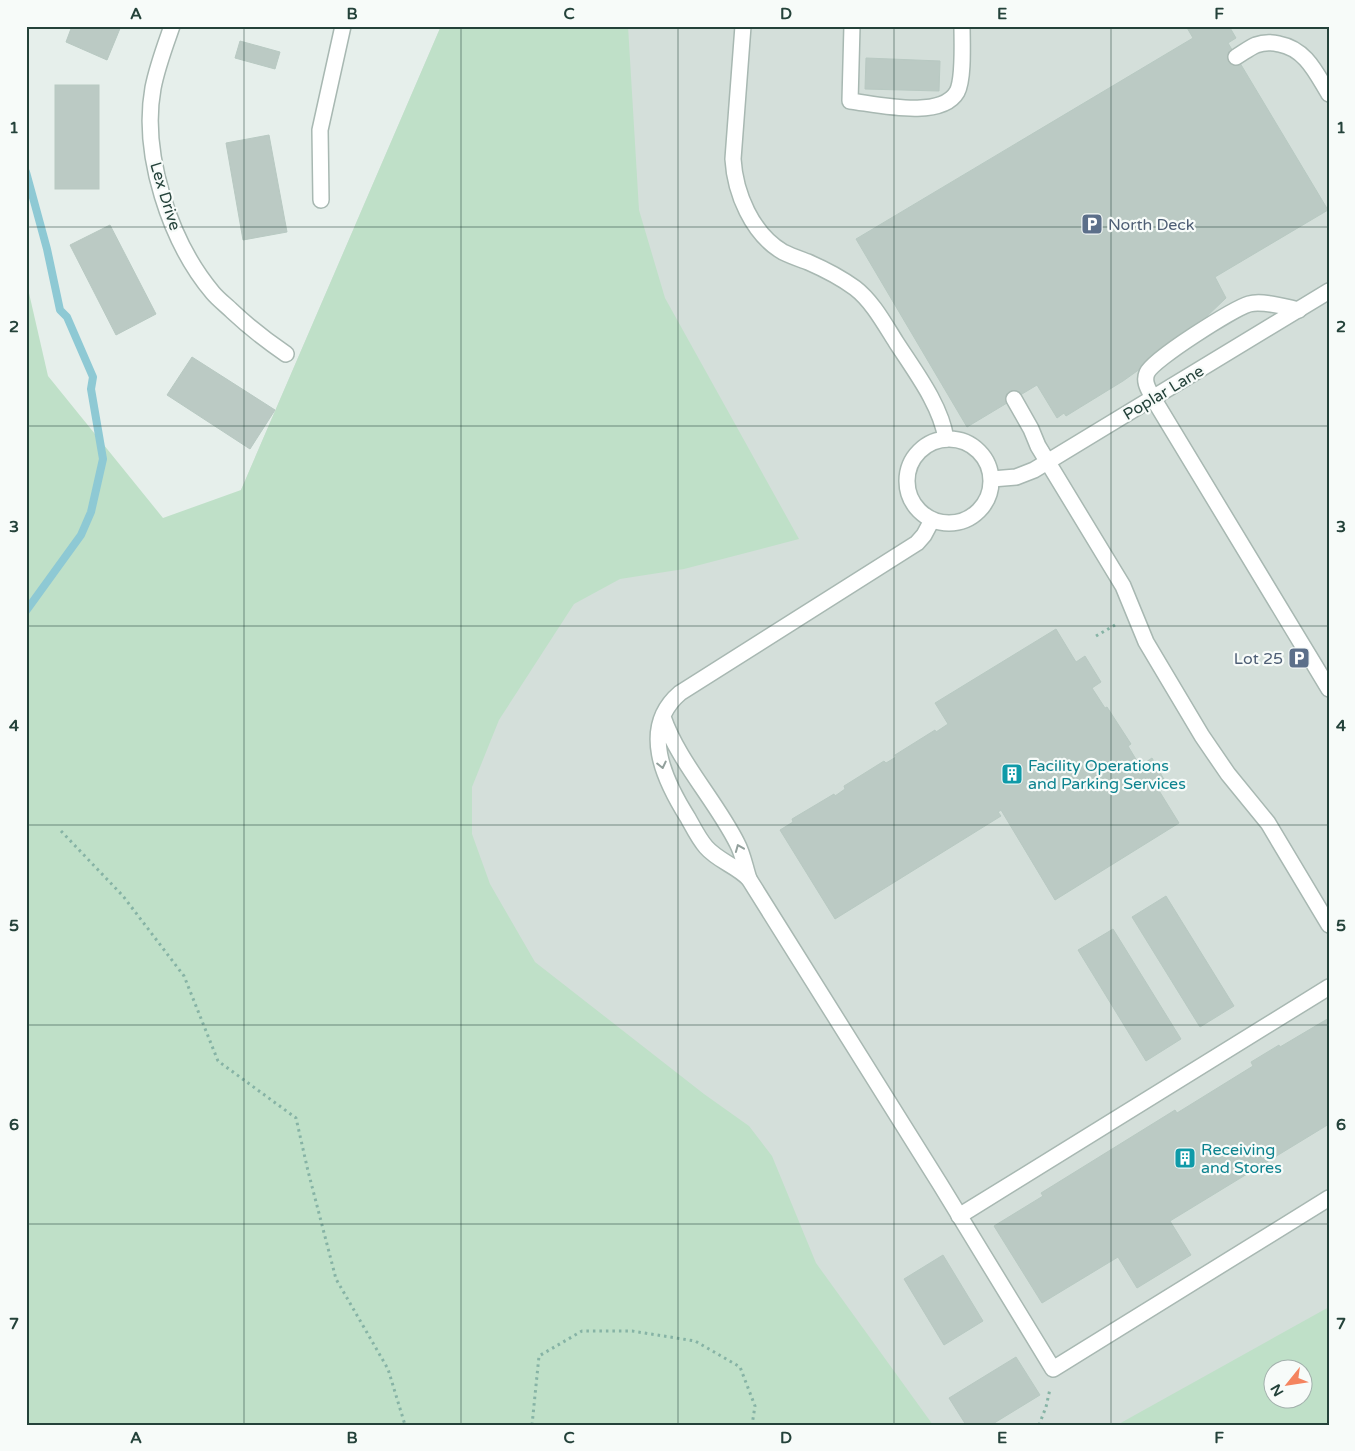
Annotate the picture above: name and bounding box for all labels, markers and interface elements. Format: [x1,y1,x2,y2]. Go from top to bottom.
text: A [130,4,142,24]
text: B [346,4,358,24]
text: C [563,4,575,24]
text: D [780,4,792,24]
text: E [997,4,1007,24]
text: F [1214,4,1224,24]
text: 1 [9,118,19,138]
text: 1 [1336,118,1346,138]
street label: Lex Drive [145,160,185,233]
parking icon: North Deck [1080,212,1104,236]
place label: North Deck [1108,215,1195,235]
text: 2 [9,317,19,337]
text: 2 [1336,317,1346,337]
street label: Poplar Lane [1120,361,1208,425]
text: 3 [9,517,19,537]
text: 3 [1336,517,1346,537]
parking icon: Lot 25 [1287,646,1311,670]
place label: Lot 25 [1234,649,1283,669]
text: 4 [9,716,19,736]
text: 4 [1336,716,1346,736]
place label: Facility Operations and Parking Services [1028,756,1186,794]
one-way arrow [656,760,667,769]
building icon: Facility Operations and Parking Services [1000,762,1024,786]
one-way arrow [735,844,746,853]
text: 5 [9,916,19,936]
text: 5 [1336,916,1346,936]
text: 6 [9,1115,19,1135]
text: 6 [1336,1115,1346,1135]
place label: Receiving and Stores [1201,1140,1282,1178]
building icon: Receiving and Stores [1173,1146,1197,1170]
text: 7 [9,1314,19,1334]
text: 7 [1336,1314,1346,1334]
north arrow [1262,1358,1312,1408]
text: N [1267,1381,1287,1399]
text: A [130,1428,142,1448]
text: B [346,1428,358,1448]
text: C [563,1428,575,1448]
text: D [780,1428,792,1448]
text: E [997,1428,1007,1448]
text: F [1214,1428,1224,1448]

